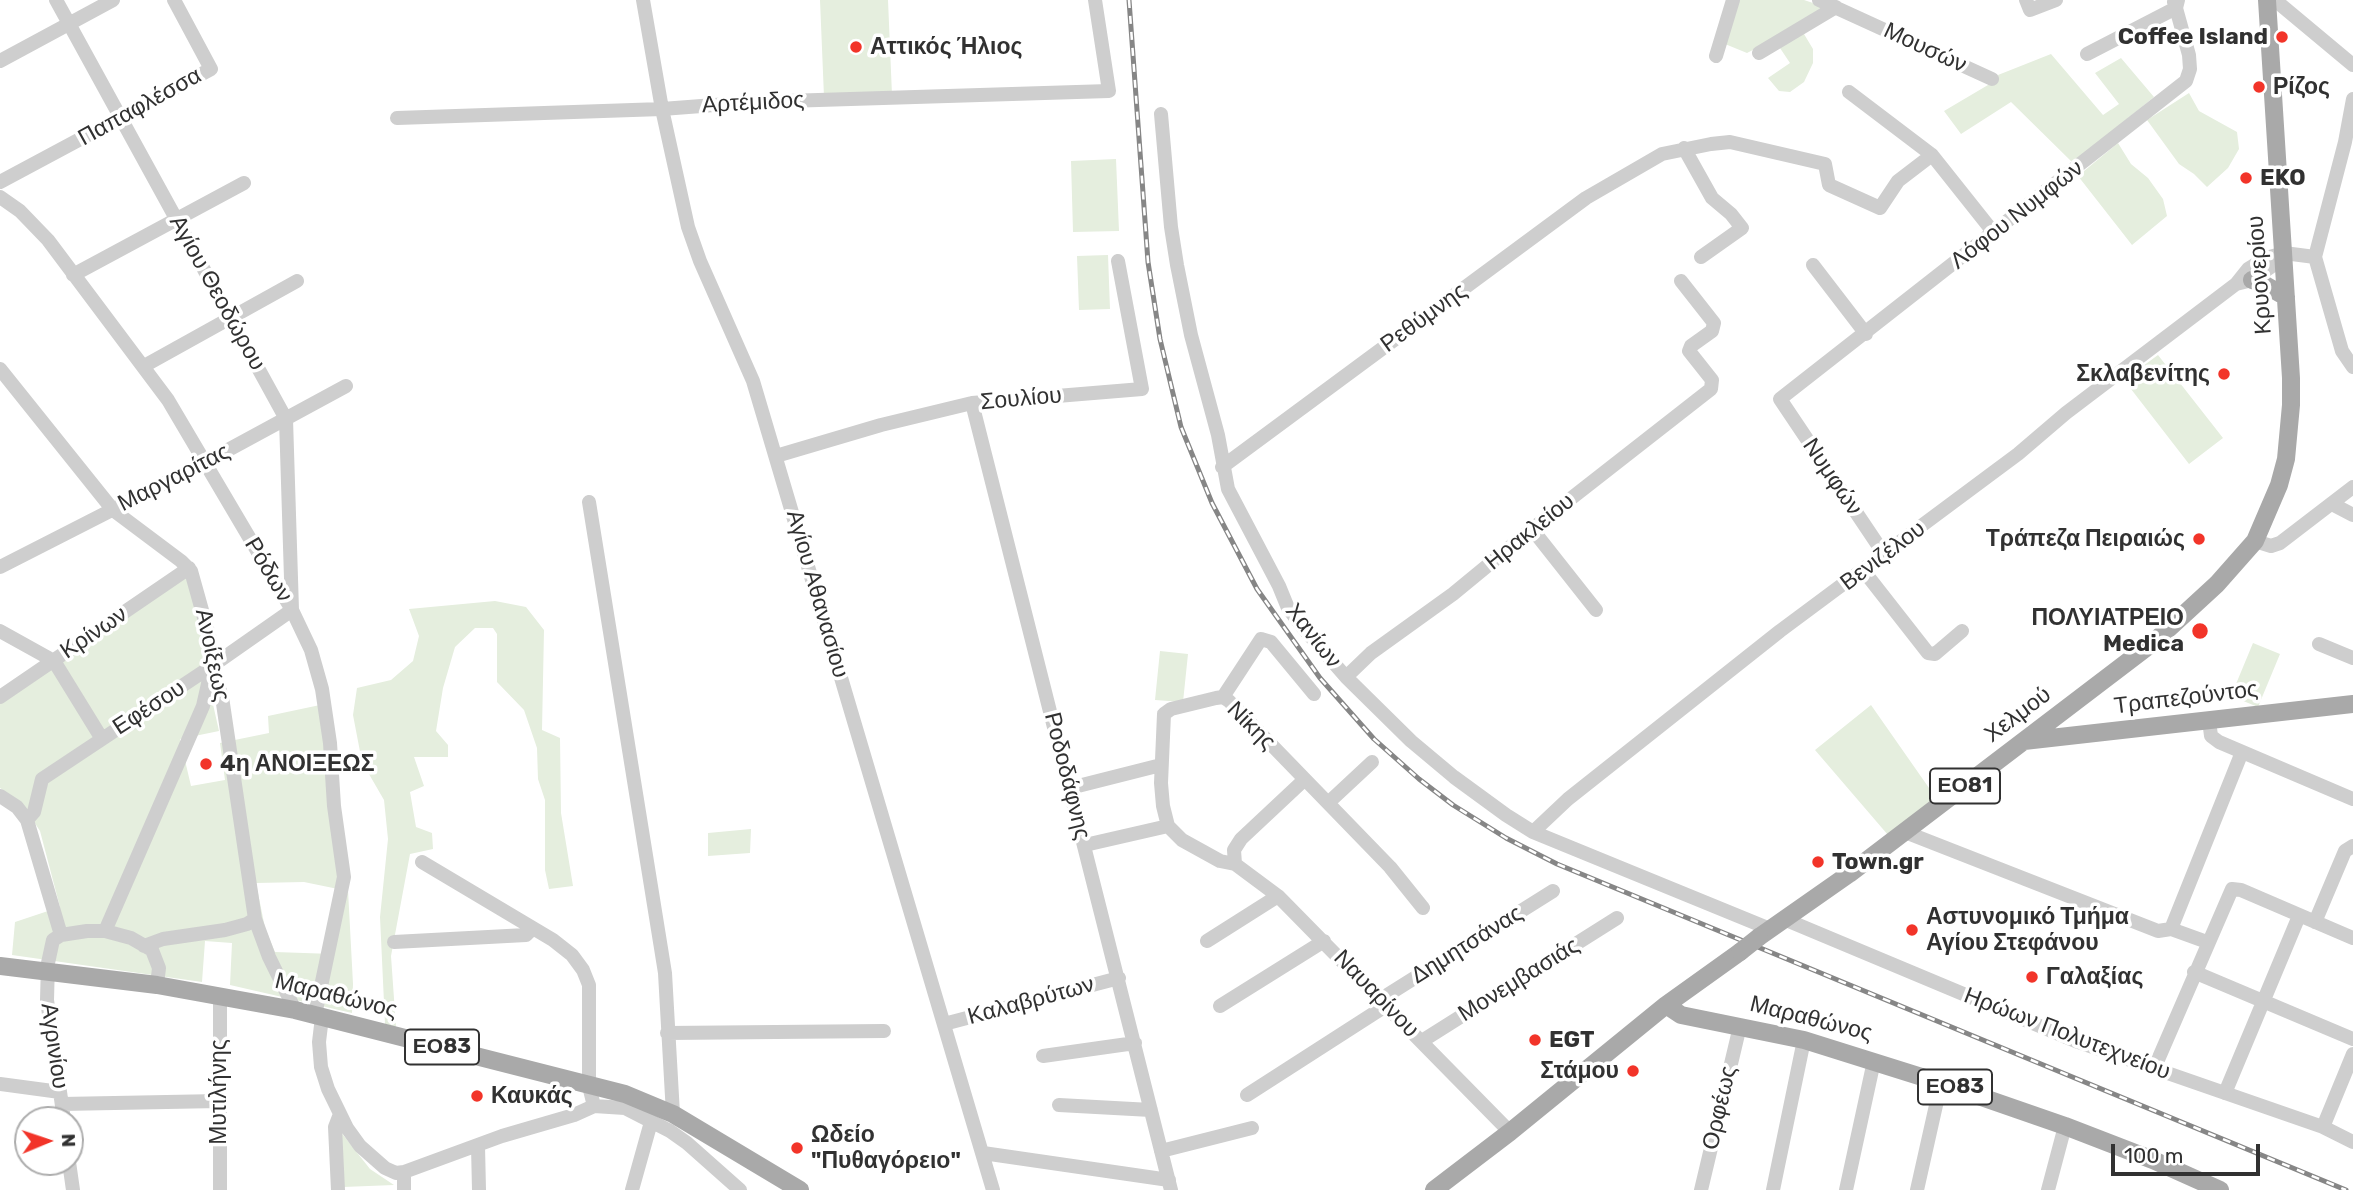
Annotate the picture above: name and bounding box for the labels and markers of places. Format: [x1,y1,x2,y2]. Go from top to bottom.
place label: Coffee Island [2118,23,2268,51]
marker: Coffee Island [2274,29,2290,45]
place label: Αττικός Ήλιος [870,33,1023,61]
marker: Αττικός Ήλιος [848,39,864,55]
place label: Ρίζος [2273,73,2330,101]
marker: Ρίζος [2251,79,2267,95]
place label: EKO [2260,164,2306,192]
marker: EKO [2238,170,2254,186]
place label: Σκλαβενίτης [2076,360,2210,388]
marker: Σκλαβενίτης [2216,366,2232,382]
place label: Τράπεζα Πειραιώς [1986,525,2185,553]
marker: Τράπεζα Πειραιώς [2191,531,2207,547]
place label: ΠΟΛΥΙΑΤΡΕΙΟ Medica [2031,604,2184,658]
marker: ΠΟΛΥΙΑΤΡΕΙΟ Medica [2190,621,2210,641]
place label: 4η ΑΝΟΙΞΕΩΣ [220,750,375,778]
marker: 4η ΑΝΟΙΞΕΩΣ [198,756,214,772]
place label: Town.gr [1832,848,1924,876]
marker: Town.gr [1810,854,1826,870]
place label: Αστυνομικό Τμήμα Αγίου Στεφάνου [1926,903,2129,957]
marker: Αστυνομικό Τμήμα Αγίου Στεφάνου [1904,922,1920,938]
place label: Γαλαξίας [2046,963,2143,991]
marker: Γαλαξίας [2024,969,2040,985]
place label: EGT [1549,1026,1595,1054]
marker: EGT [1527,1032,1543,1048]
place label: Στάμου [1540,1057,1619,1085]
marker: Στάμου [1625,1063,1641,1079]
place label: Καυκάς [491,1082,573,1110]
marker: Καυκάς [469,1088,485,1104]
place label: Ωδείο "Πυθαγόρειο" [811,1121,961,1175]
marker: Ωδείο "Πυθαγόρειο" [789,1140,805,1156]

